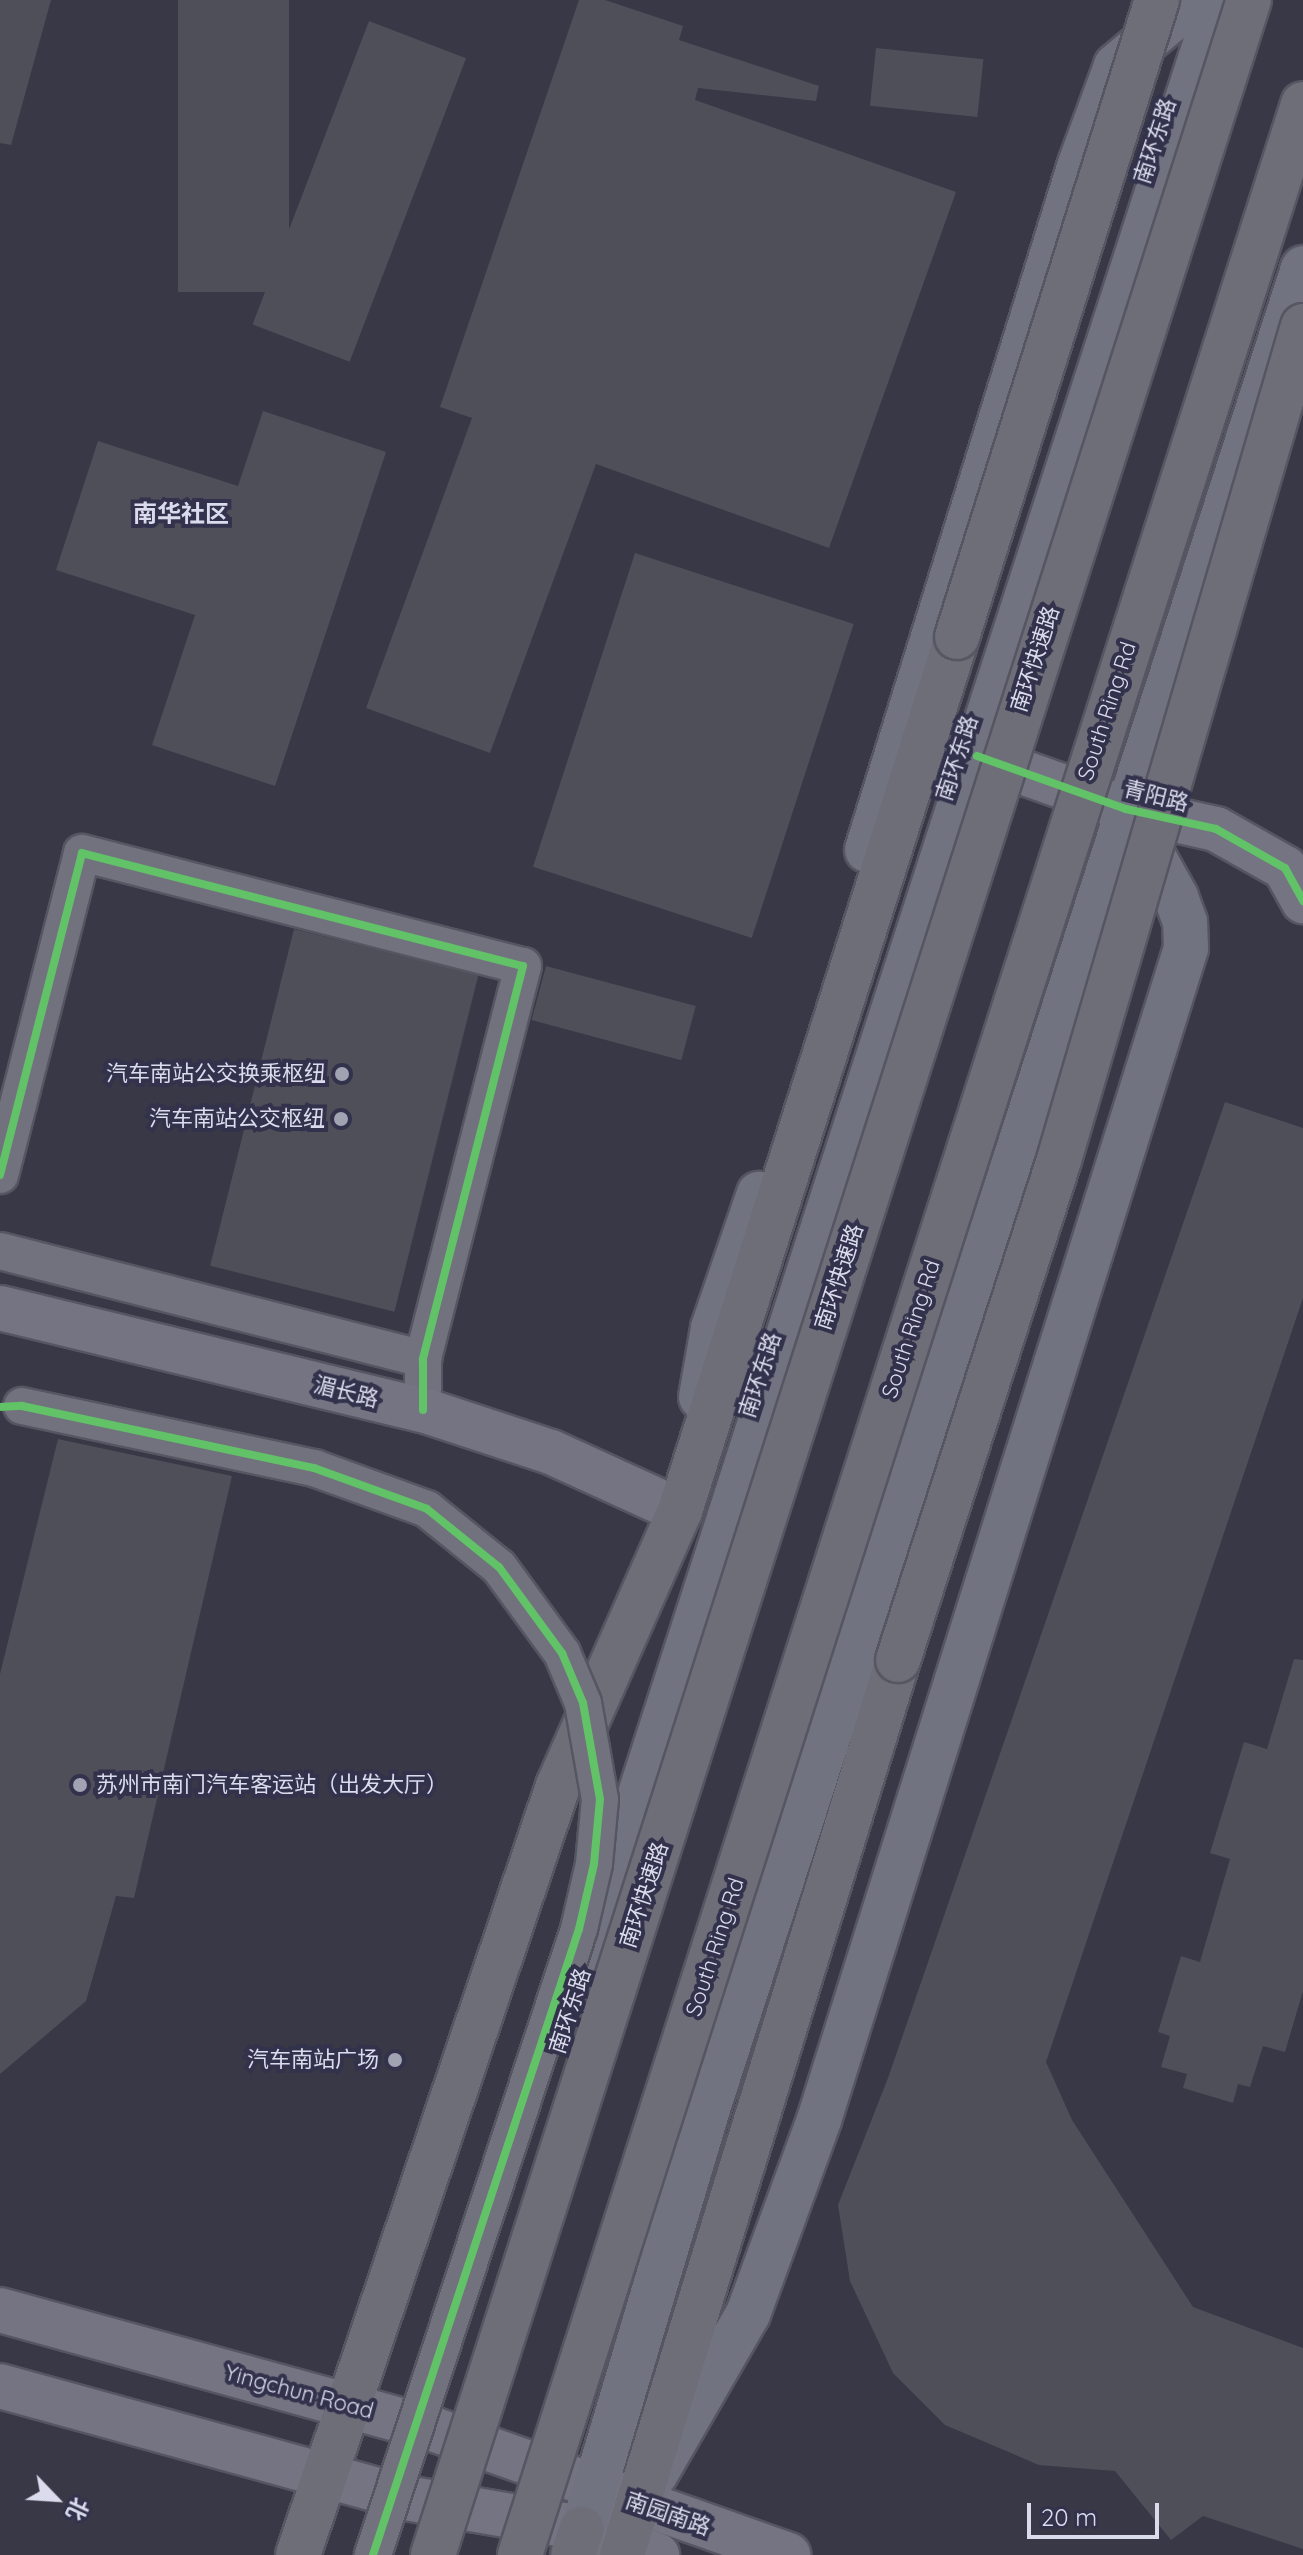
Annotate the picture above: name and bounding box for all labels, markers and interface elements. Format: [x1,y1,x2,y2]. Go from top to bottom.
street label: 南环东路 [1129,95,1181,187]
district label: 南华社区 [133,500,229,528]
street label: 南环快速路 [1005,603,1065,715]
street label: South Ring Rd [1072,638,1142,784]
street label: 南环东路 [931,712,983,804]
street label: 青阳路 [1121,775,1191,817]
place label: 汽车南站公交换乘枢纽 [106,1061,326,1087]
marker: 汽车南站公交换乘枢纽 [333,1065,351,1083]
place label: 汽车南站公交枢纽 [149,1106,325,1132]
marker: 汽车南站公交枢纽 [332,1110,350,1128]
street label: 南环快速路 [809,1221,869,1333]
street label: South Ring Rd [876,1256,946,1402]
street label: 南环东路 [734,1329,786,1421]
street label: 湄长路 [311,1371,381,1413]
place label: 苏州市南门汽车客运站（出发大厅） [96,1772,448,1798]
marker: 苏州市南门汽车客运站（出发大厅） [71,1776,89,1794]
street label: 南环快速路 [614,1839,674,1951]
street label: South Ring Rd [680,1874,750,2020]
street label: 南环东路 [544,1965,596,2057]
place label: 汽车南站广场 [247,2047,379,2073]
marker: 汽车南站广场 [386,2051,404,2069]
street label: Yingchun Road [222,2359,376,2425]
north arrow [16,2459,96,2539]
street label: 南园南路 [622,2487,714,2541]
scale bar [1031,2487,1163,2537]
text: 北 [60,2493,95,2525]
text: 20 m [1041,2502,1097,2532]

